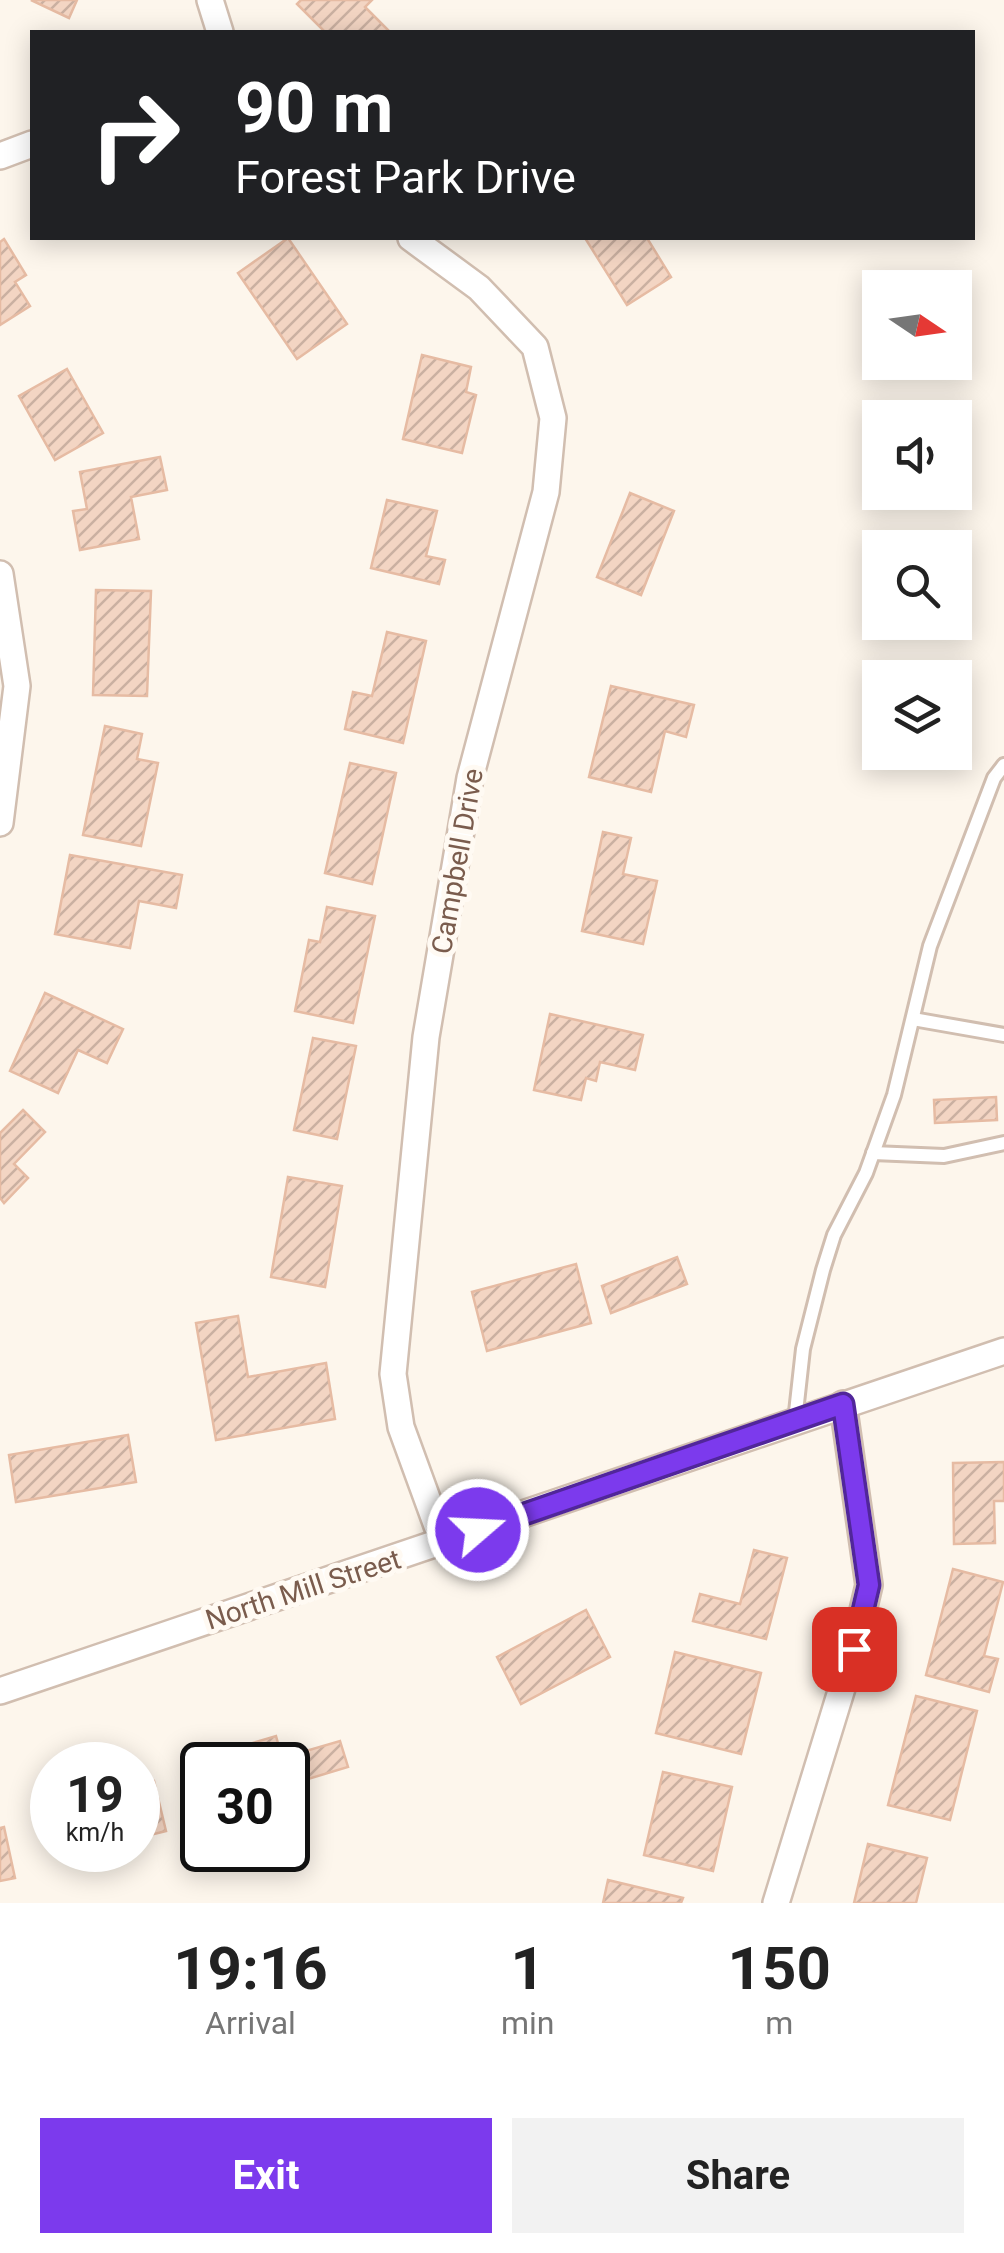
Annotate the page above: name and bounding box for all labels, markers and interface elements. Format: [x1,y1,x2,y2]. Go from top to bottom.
text: 90 m [235,67,393,149]
icon: right [70,70,200,200]
text: Forest Park Drive [235,151,576,204]
north arrow [862,270,972,380]
map controls [862,270,972,770]
button: sound [862,400,972,510]
button: search [862,530,972,640]
button: layers [862,660,972,770]
street label: Campbell Drive [425,766,490,956]
position arrow [426,1478,530,1582]
street label: North Mill Street [201,1542,405,1637]
pin [812,1607,897,1692]
icon: arrive [827,1622,882,1677]
speed limit sign: 30 [180,1742,310,1872]
text: 19 [66,1766,124,1824]
text: km/h [66,1818,124,1847]
text: 19:16 [173,1933,328,2004]
text: 1 [510,1933,545,2004]
text: 150 [728,1933,831,2004]
text: Arrival [205,2004,296,2042]
text: min [501,2004,554,2042]
text: m [765,2004,793,2042]
button: Exit [40,2118,492,2233]
button: Share [512,2118,964,2233]

